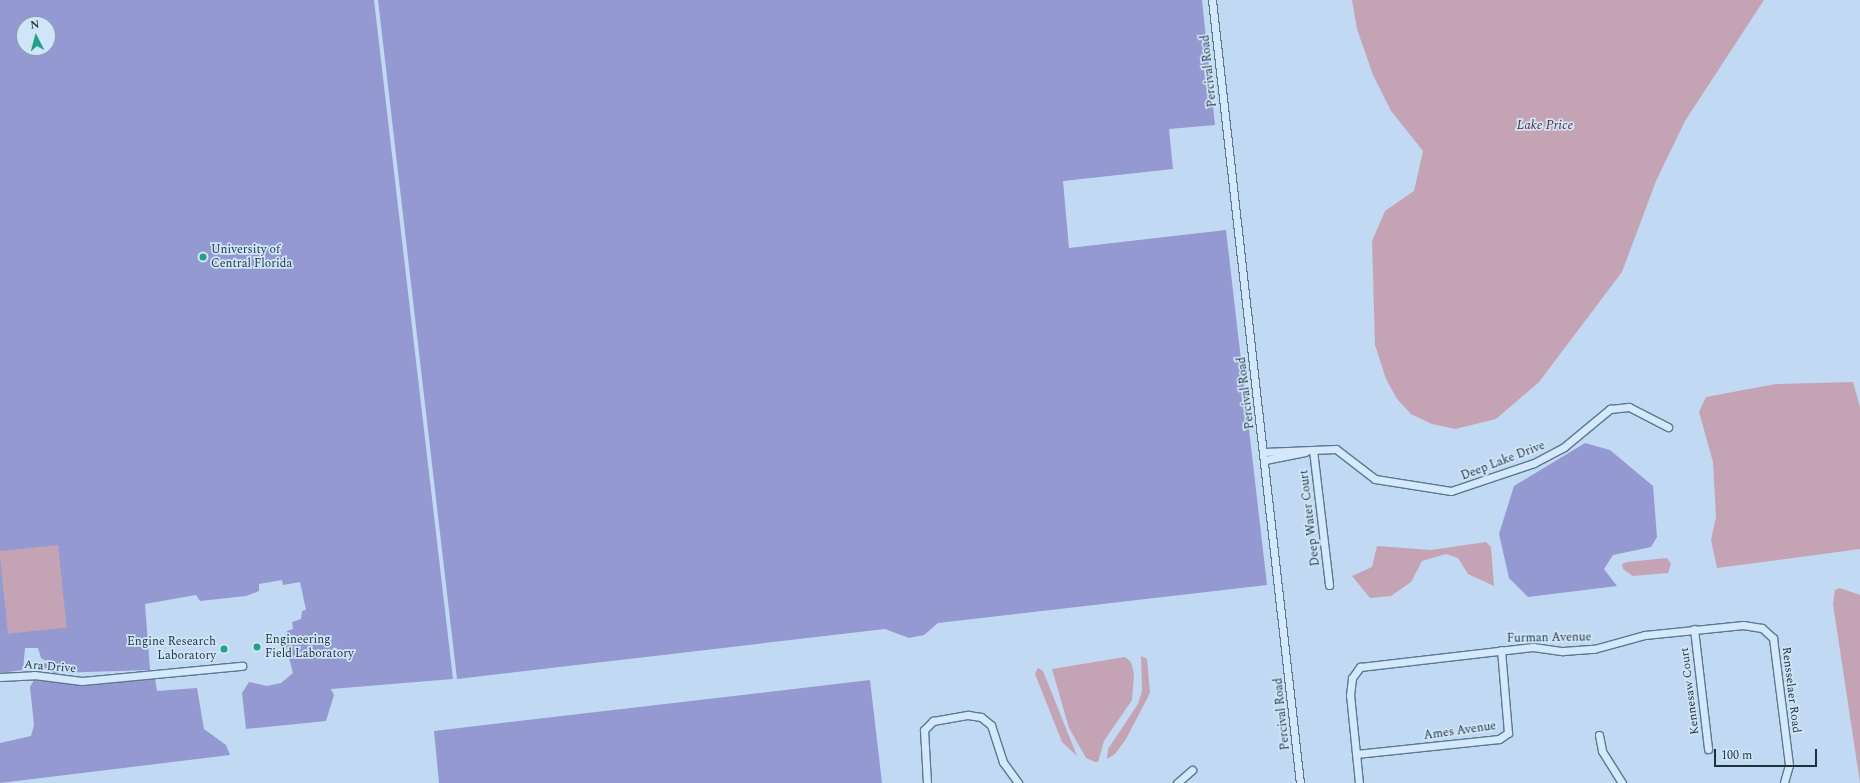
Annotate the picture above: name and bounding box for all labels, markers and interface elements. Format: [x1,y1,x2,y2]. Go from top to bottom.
north arrow [16,16,56,56]
text: N [29,16,40,33]
street label: Percival Road [1198,34,1220,108]
water label: Lake Price [1517,117,1573,133]
place label: University of Central Florida [211,243,292,271]
marker: University of Central Florida [198,252,208,262]
street label: Percival Road [1234,356,1258,430]
street label: Deep Lake Drive [1459,438,1547,484]
street label: Deep Water Court [1297,469,1323,567]
street label: Furman Avenue [1507,630,1591,646]
place label: Engineering Field Laboratory [265,633,354,661]
place label: Engine Research Laboratory [127,635,216,663]
marker: Engineering Field Laboratory [252,642,262,652]
marker: Engine Research Laboratory [219,644,229,654]
street label: Kennesaw Court [1677,646,1703,736]
street label: Rensselaer Road [1779,646,1803,734]
street label: Ara Drive [23,658,77,676]
street label: Percival Road [1271,677,1293,751]
street label: Ames Avenue [1423,719,1497,743]
scale bar [1716,741,1819,767]
text: 100 m [1721,746,1752,765]

